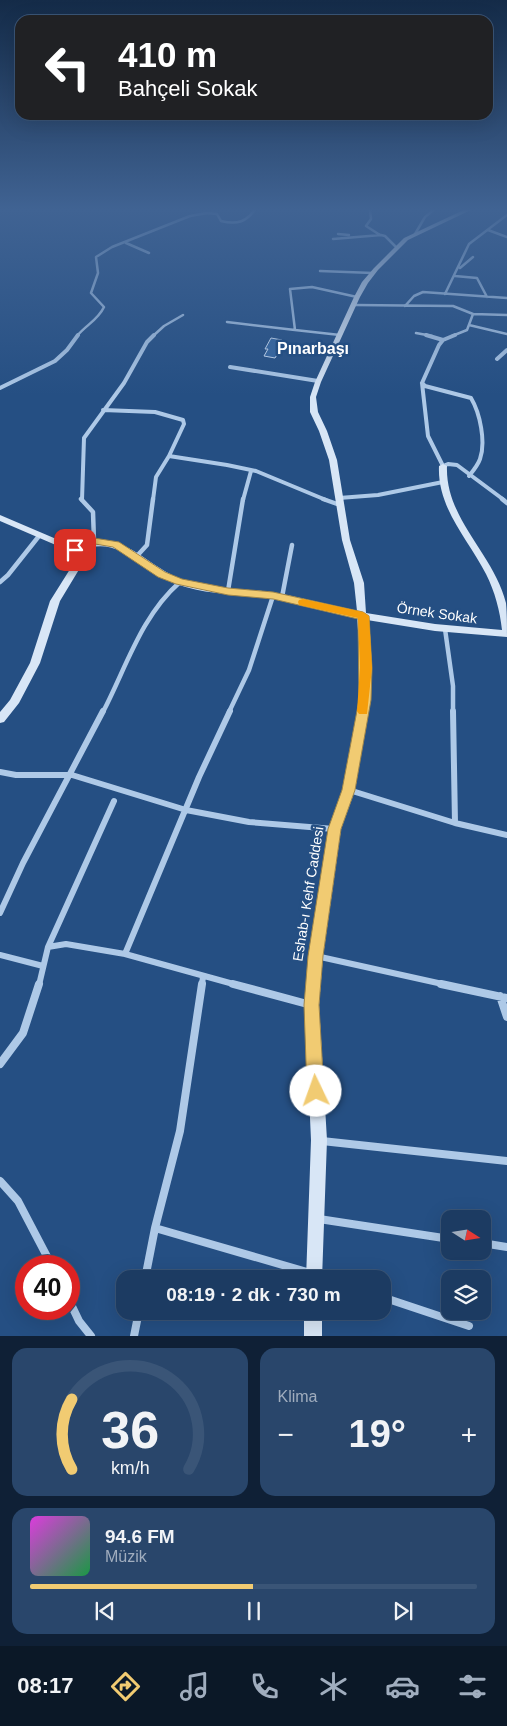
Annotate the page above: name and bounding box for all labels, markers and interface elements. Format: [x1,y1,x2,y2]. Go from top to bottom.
icon: left [35,35,100,100]
text: 410 m [118,35,217,74]
text: Bahçeli Sokak [118,76,257,101]
district label: Pınarbaşı [277,340,349,357]
pin [54,529,96,571]
icon: arrive [61,536,89,564]
street label: Örnek Sokak [396,598,479,627]
street label: Eshab-ı Kehf Caddesi [289,825,327,963]
position arrow [289,1064,341,1116]
north arrow [441,1210,491,1260]
map controls [441,1210,491,1320]
speed limit sign: 40 [15,1255,80,1320]
button: layers [441,1270,491,1320]
text: 08:19 · 2 dk · 730 m [166,1284,341,1305]
text: Klima [278,1388,318,1405]
text: 36 [101,1401,159,1459]
text: 19° [349,1413,406,1455]
text: − [278,1419,294,1450]
text: + [461,1419,477,1450]
text: km/h [110,1458,149,1478]
text: 94.6 FM [105,1526,175,1547]
text: Müzik [105,1548,147,1565]
icon: previous [91,1597,119,1625]
icon: pause [240,1597,268,1625]
icon: next [389,1597,417,1625]
icon: directions [108,1669,143,1704]
icon: music [177,1669,212,1704]
icon: phone [247,1669,282,1704]
icon: climate [316,1669,351,1704]
icon: car [385,1669,420,1704]
icon: filters [455,1669,490,1704]
text: 08:17 [17,1673,73,1698]

